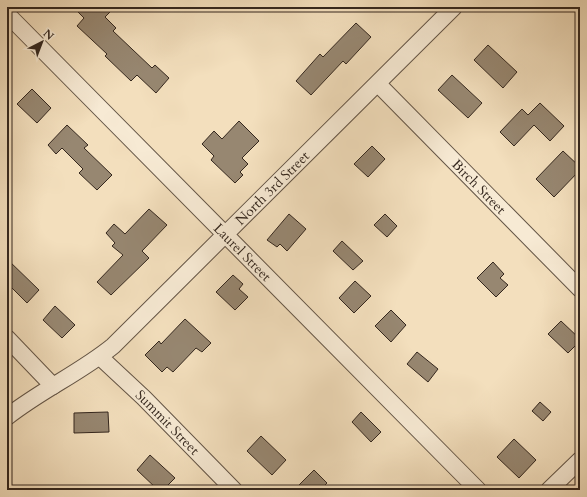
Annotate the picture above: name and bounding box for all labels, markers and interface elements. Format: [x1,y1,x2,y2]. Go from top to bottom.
north arrow [22,22,62,62]
text: N [40,26,57,44]
street label: North 3rd Street [231,147,314,229]
street label: Birch Street [447,155,510,219]
street label: Laurel Street [209,219,276,286]
street label: Summit Street [131,386,204,460]

